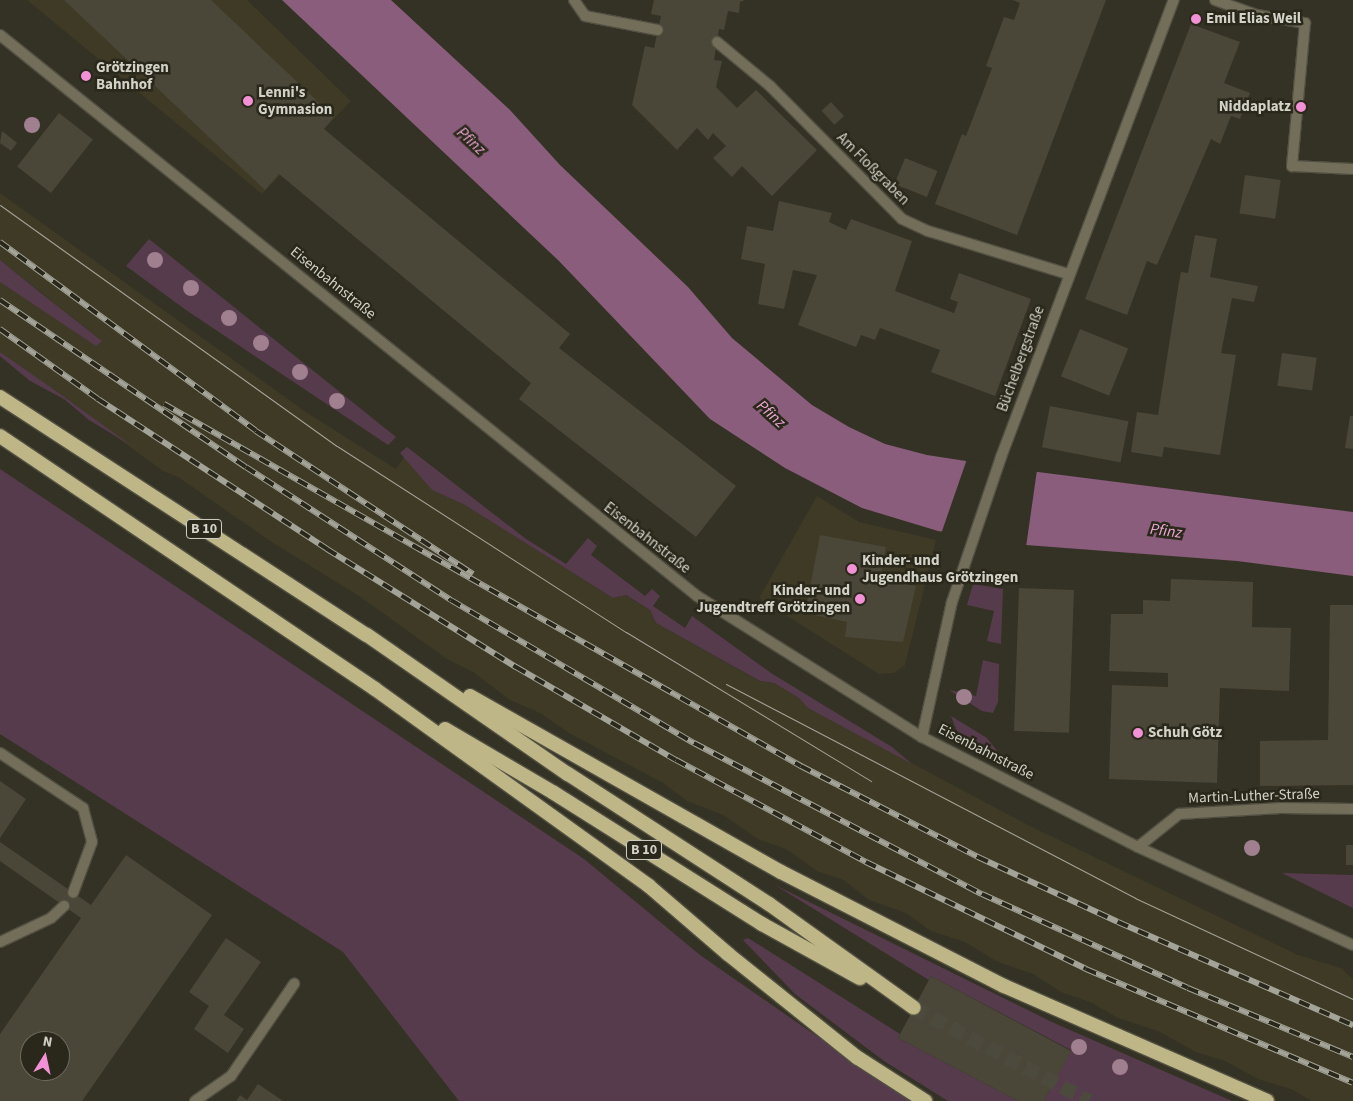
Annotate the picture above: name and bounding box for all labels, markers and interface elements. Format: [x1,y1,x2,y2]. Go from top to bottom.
place label: Emil Elias Weil [1206,10,1301,28]
marker: Emil Elias Weil [1190,13,1202,25]
place label: Grötzingen Bahnhof [96,58,169,93]
marker: Grötzingen Bahnhof [80,70,92,82]
place label: Lenni's Gymnasion [258,83,332,118]
marker: Lenni's Gymnasion [242,95,254,107]
place label: Niddaplatz [1219,98,1291,116]
marker: Niddaplatz [1295,101,1307,113]
water label: Pfinz [453,123,489,159]
street label: Am Floßgraben [833,129,913,209]
street label: Eisenbahnstraße [287,243,379,323]
street label: Büchelbergstraße [994,304,1048,414]
water label: Pfinz [753,396,789,432]
street label: Eisenbahnstraße [600,499,694,577]
road number: B 10 [185,518,223,540]
water label: Pfinz [1149,520,1183,542]
place label: Kinder- und Jugendhaus Grötzingen [862,551,1018,586]
marker: Kinder- und Jugendhaus Grötzingen [846,563,858,575]
place label: Kinder- und Jugendtreff Grötzingen [696,581,850,616]
marker: Kinder- und Jugendtreff Grötzingen [854,593,866,605]
street label: Eisenbahnstraße [935,720,1037,784]
place label: Schuh Götz [1148,724,1222,742]
marker: Schuh Götz [1132,727,1144,739]
street label: Martin-Luther-Straße [1188,785,1320,807]
road number: B 10 [625,838,663,862]
north arrow [20,1031,70,1081]
text: N [41,1032,54,1053]

